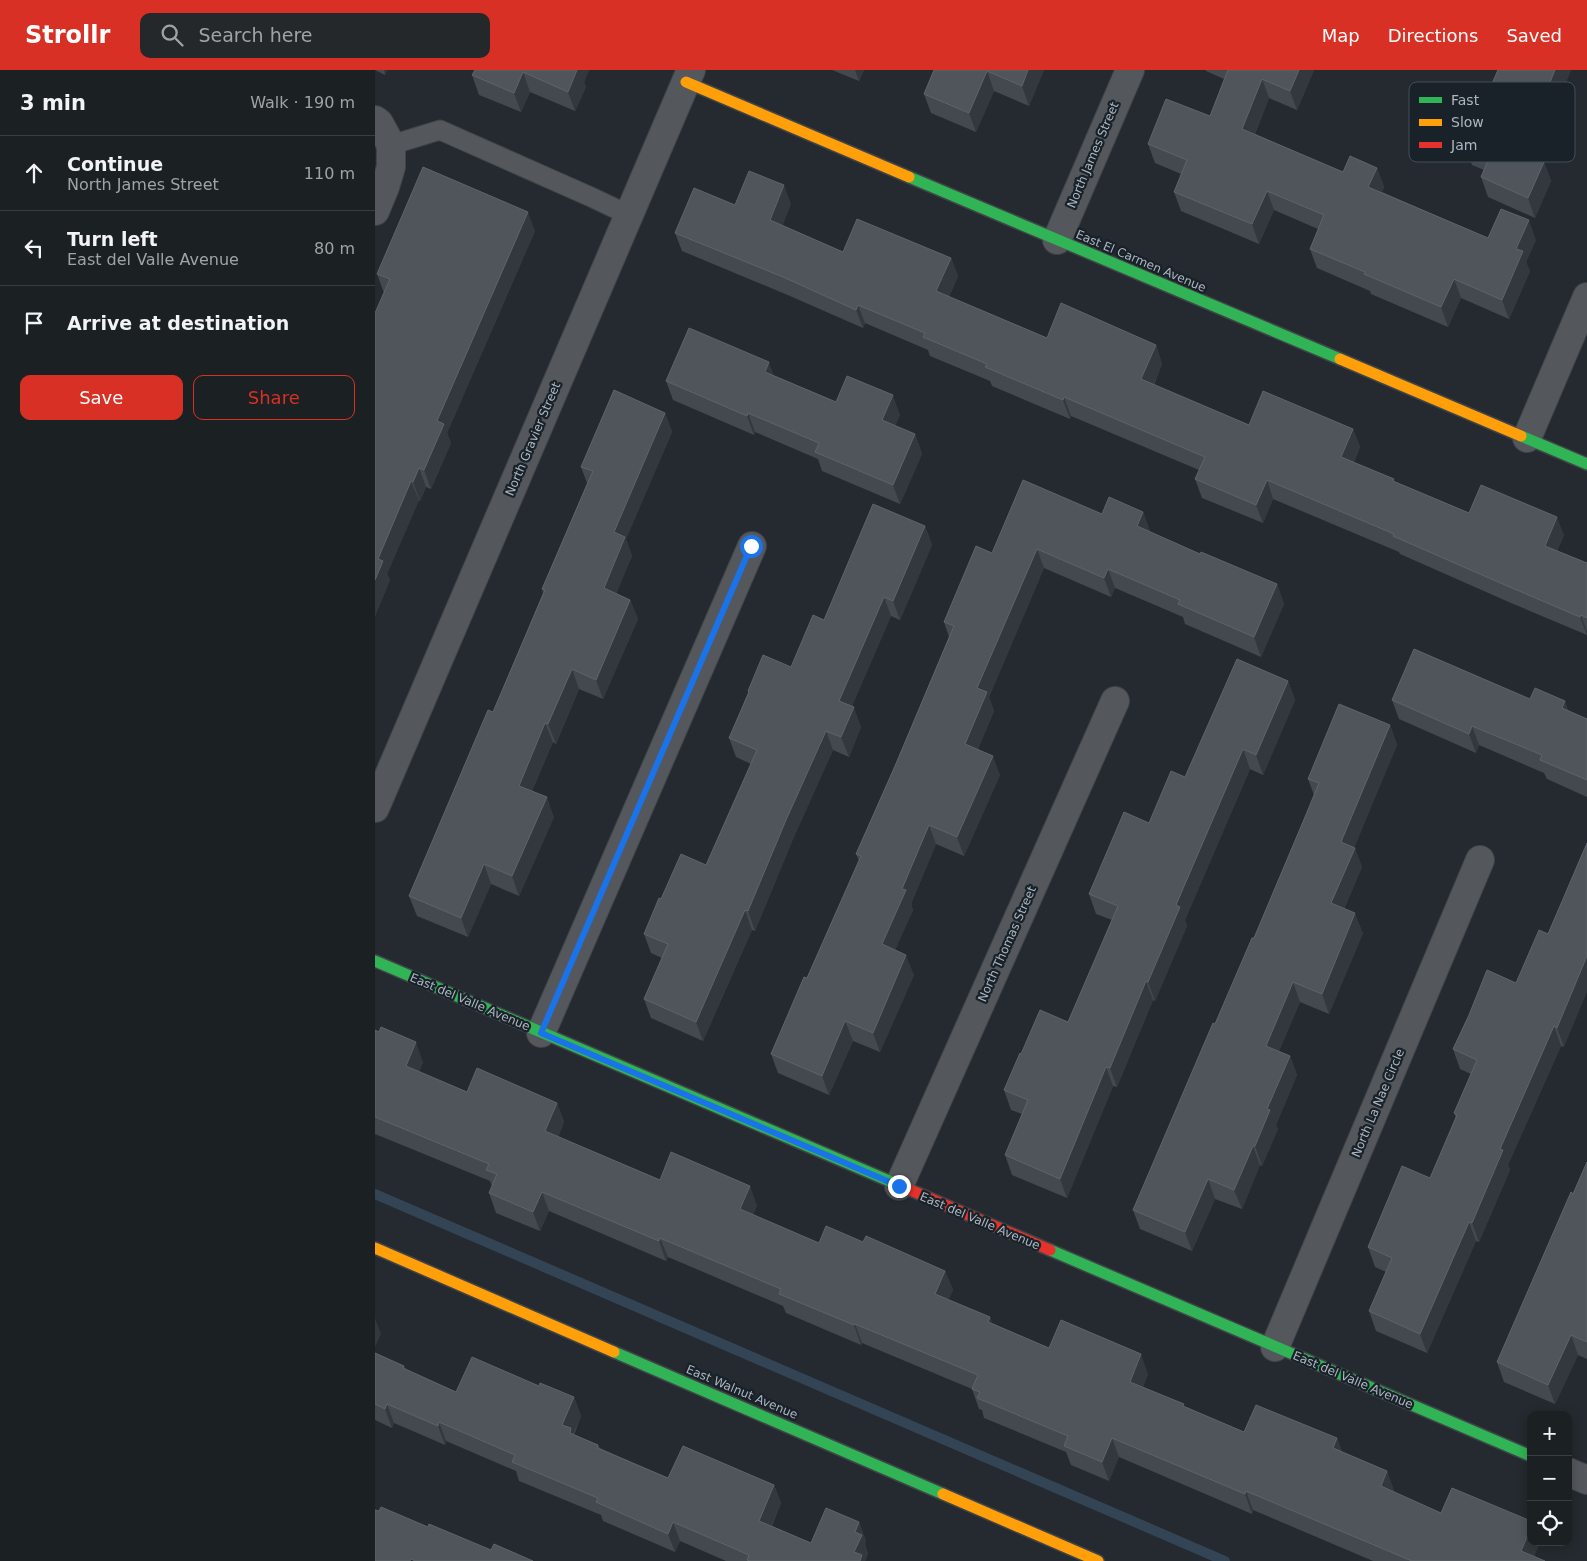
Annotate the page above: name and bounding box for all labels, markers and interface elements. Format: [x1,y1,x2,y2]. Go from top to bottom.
search box [140,13,490,58]
text: Strollr [25,21,110,49]
icon: search [158,21,186,49]
text: Search here [198,24,313,46]
text: Map [1322,25,1360,46]
text: Directions [1388,25,1478,46]
text: Saved [1506,25,1562,46]
legend [1409,82,1575,162]
text: 3 min [20,91,86,115]
text: Fast [1451,92,1480,108]
text: Walk · 190 m [250,93,355,112]
street label: North James Street [1064,100,1122,210]
text: Slow [1451,114,1484,130]
text: Jam [1450,137,1477,153]
text: Continue [67,153,163,175]
icon: ahead [20,159,48,187]
text: 110 m [304,164,355,183]
text: North James Street [67,175,219,194]
street label: East El Carmen Avenue [1074,227,1208,295]
text: Turn left [67,228,158,250]
icon: left [20,234,48,262]
text: 80 m [314,239,355,258]
text: East del Valle Avenue [67,250,239,269]
icon: arrive [20,309,48,337]
text: Arrive at destination [67,312,289,334]
button: Save [20,375,183,420]
button: Share [193,375,355,420]
street label: North Gravier Street [503,380,563,498]
route start [740,535,763,558]
street label: North Thomas Street [975,884,1039,1004]
street label: East del Valle Avenue [408,970,532,1034]
street label: North La Nae Circle [1349,1047,1407,1159]
route end [888,1175,911,1198]
street label: East del Valle Avenue [918,1189,1042,1253]
street label: East del Valle Avenue [1291,1348,1415,1412]
street label: East Walnut Avenue [684,1362,800,1422]
map controls [1527,1411,1572,1546]
button: + [1527,1411,1572,1456]
button: − [1527,1456,1572,1501]
button: locate [1527,1501,1572,1546]

